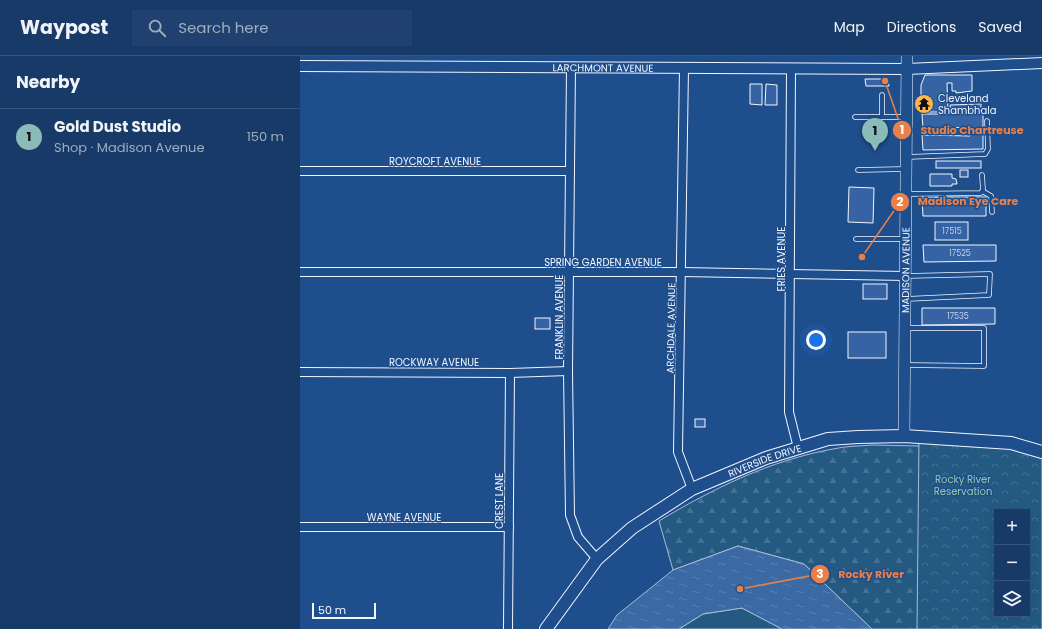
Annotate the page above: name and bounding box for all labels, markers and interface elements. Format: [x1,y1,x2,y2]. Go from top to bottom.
search box [132,10,412,46]
text: Waypost [20,14,108,41]
icon: search [146,17,168,39]
text: Search here [178,17,269,38]
text: Map [834,17,865,37]
text: Directions [887,17,956,37]
text: Saved [978,17,1022,37]
street label: LARCHMONT AVENUE [552,60,654,75]
text: Nearby [16,70,80,94]
place label: Cleveland Shambhala [938,91,996,118]
temple icon: Cleveland Shambhala [913,93,935,115]
text: Gold Dust Studio [54,116,181,137]
pin: 1 [862,118,888,151]
callout: Studio Chartreuse [892,119,1031,142]
text: 1 [900,121,904,138]
text: Studio Chartreuse [921,122,1024,138]
text: 1 [27,127,31,146]
text: 150 m [247,127,284,146]
text: Shop · Madison Avenue [54,138,204,157]
street label: ROYCROFT AVENUE [389,154,481,169]
callout: Madison Eye Care [890,190,1026,213]
text: 2 [897,193,904,210]
text: Madison Eye Care [918,193,1018,209]
house number: 17515 [942,226,962,237]
street label: FRIES AVENUE [774,227,789,291]
street label: MADISON AVENUE [897,227,913,313]
house number: 17525 [949,248,971,259]
street label: SPRING GARDEN AVENUE [544,255,662,270]
street label: FRANKLIN AVENUE [552,275,567,359]
street label: ARCHDALE AVENUE [663,282,679,374]
house number: 17535 [947,311,969,322]
your location [806,330,826,350]
street label: ROCKWAY AVENUE [389,355,479,370]
street label: RIVERSIDE DRIVE [725,440,803,481]
park label: Rocky River Reservation [934,472,992,499]
street label: CREST LANE [492,473,507,529]
map controls [994,509,1030,617]
button: + [994,509,1030,545]
street label: WAYNE AVENUE [367,510,441,525]
button: − [994,545,1030,581]
callout: Rocky River [810,563,912,586]
text: 3 [816,565,824,582]
text: Rocky River [838,566,904,582]
button: layers [994,581,1030,617]
scale bar [312,601,376,620]
text: 50 m [318,602,346,618]

